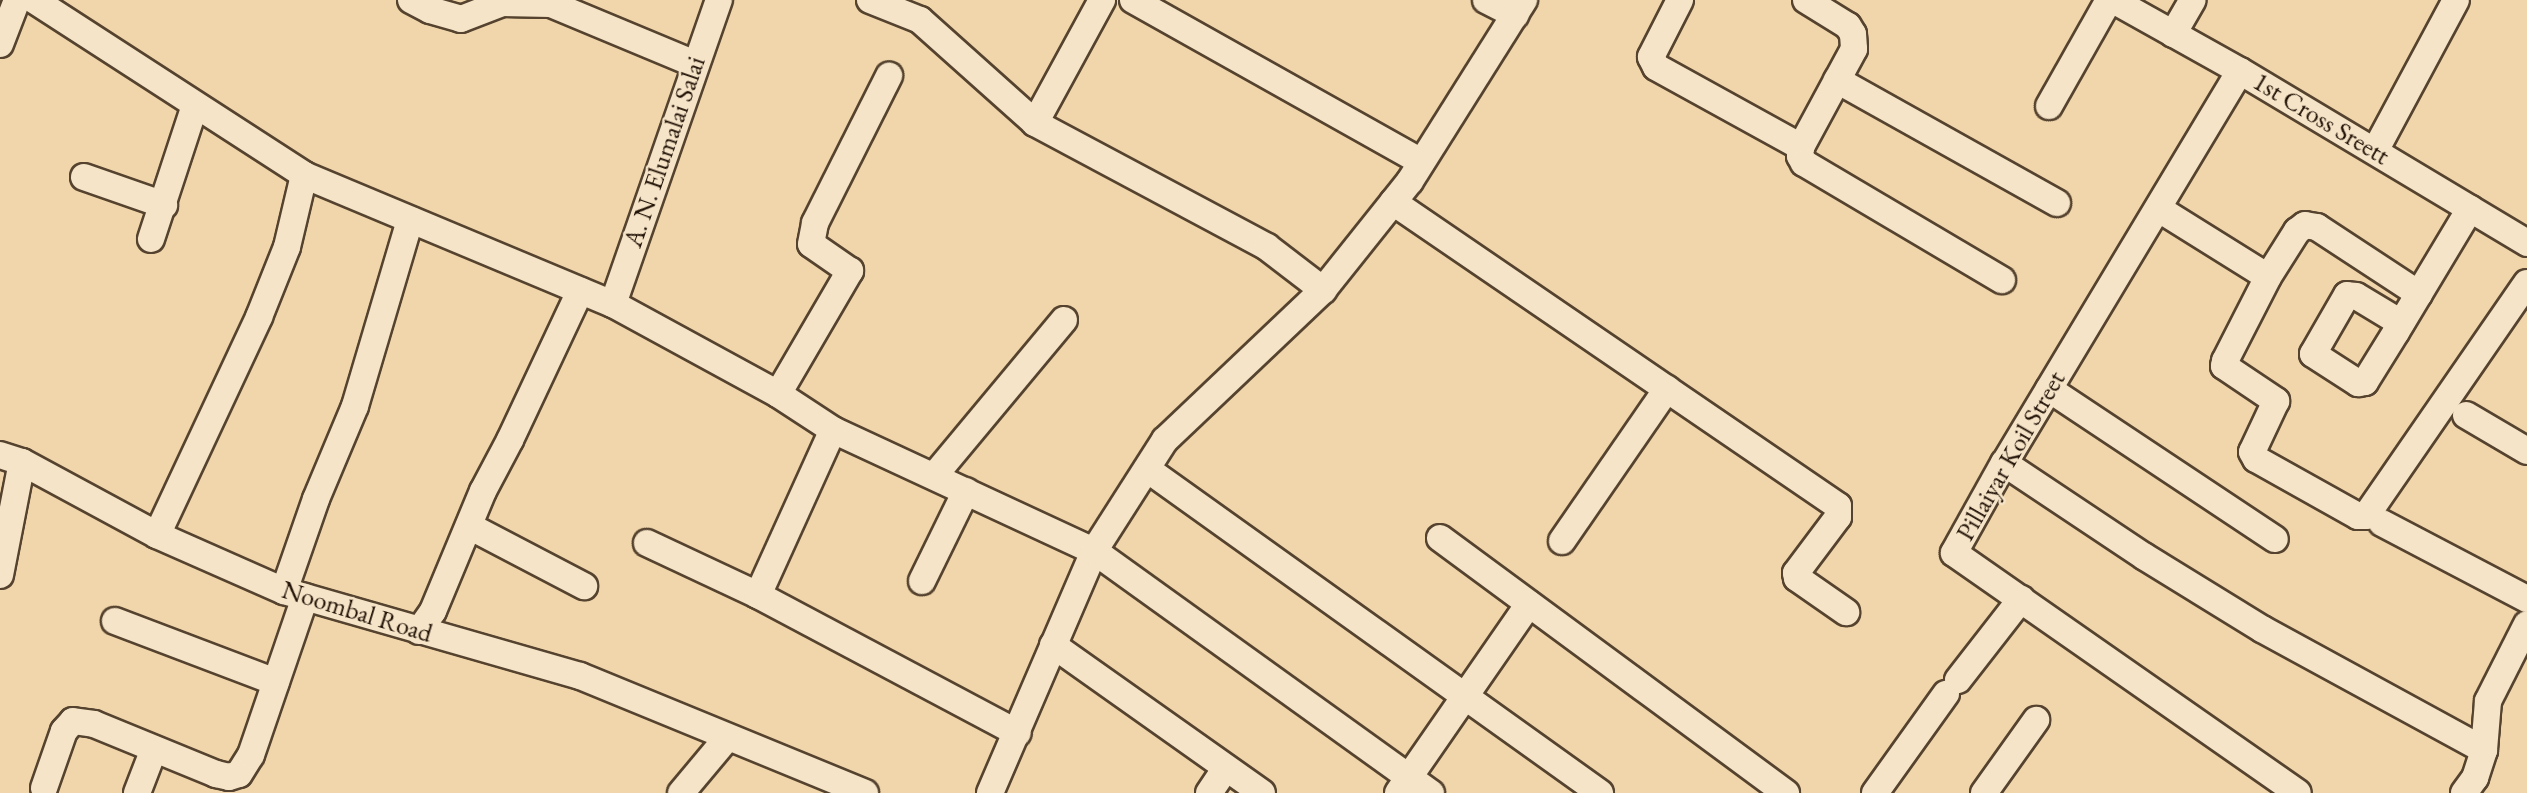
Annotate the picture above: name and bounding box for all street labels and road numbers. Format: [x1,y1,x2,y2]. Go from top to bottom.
street label: A. N. Elumalai Salai [618,52,712,252]
street label: 1st Cross Sreett [2247,66,2395,172]
street label: Pillaiyar Koil Street [1950,366,2072,546]
street label: Noombal Road [278,574,436,650]

